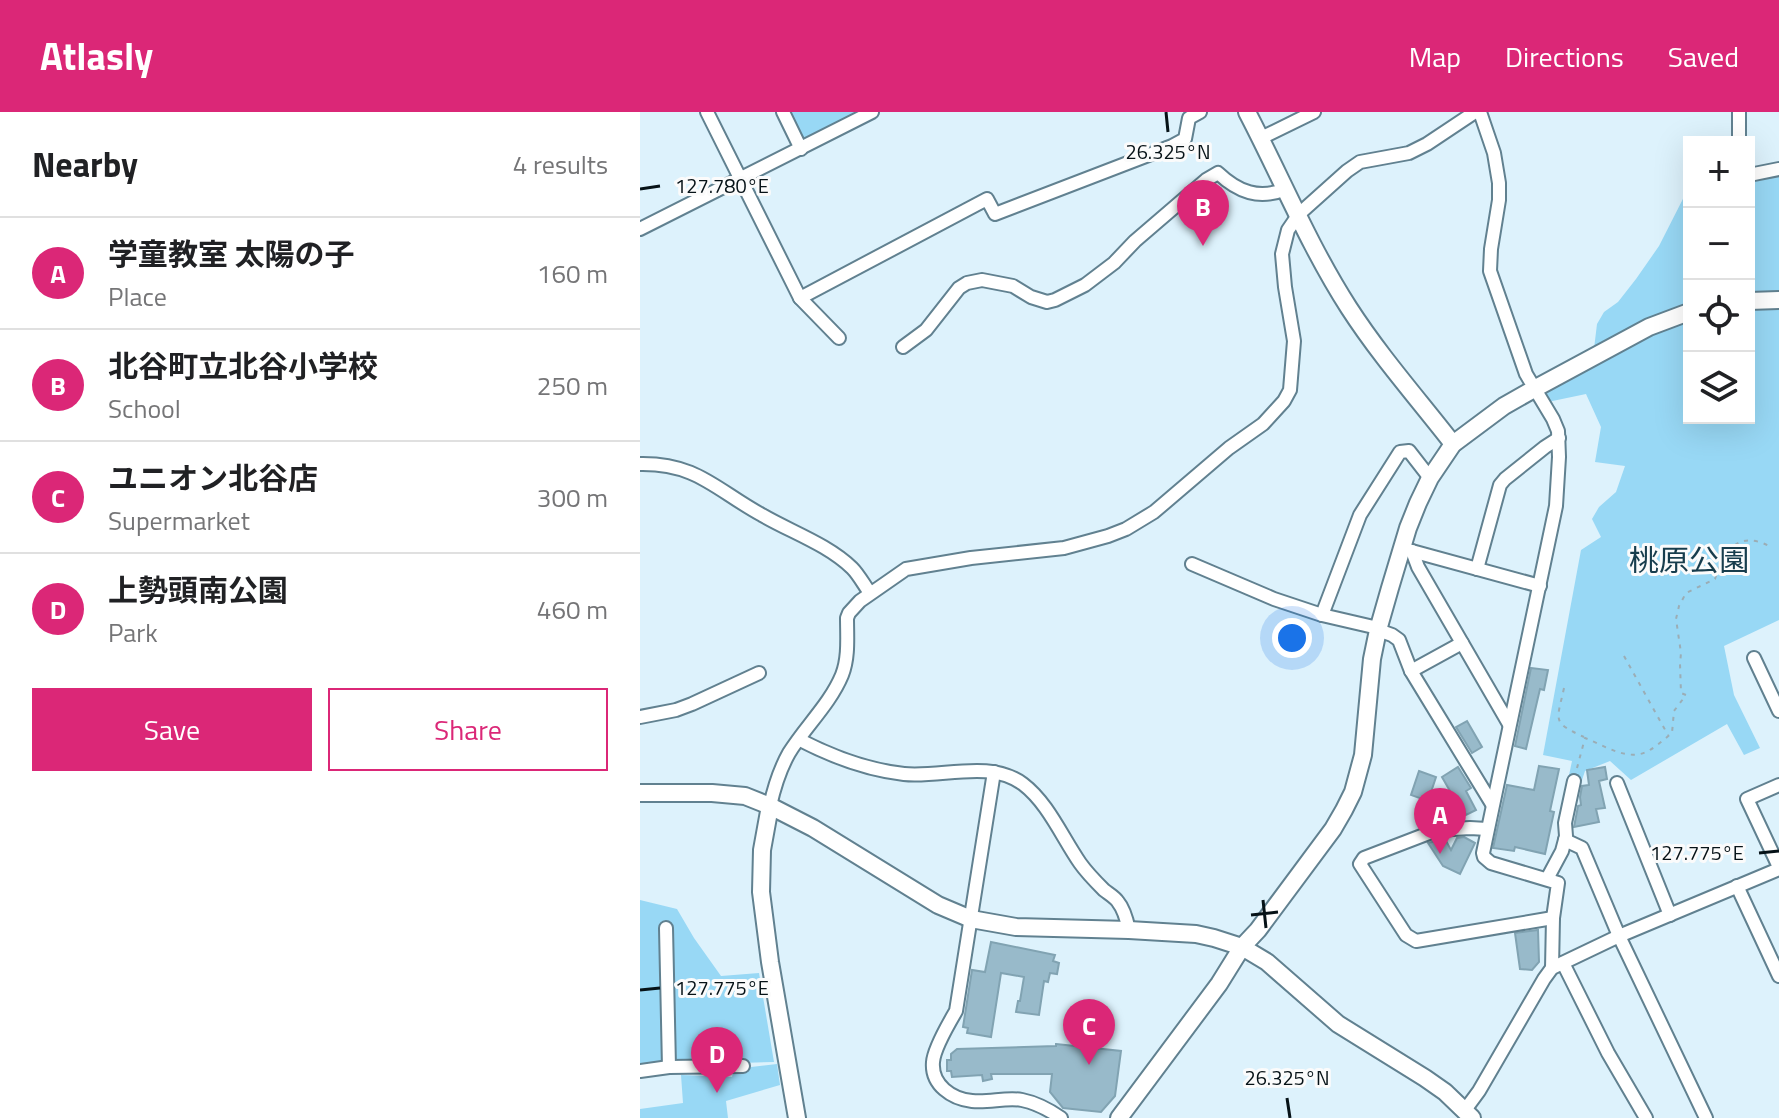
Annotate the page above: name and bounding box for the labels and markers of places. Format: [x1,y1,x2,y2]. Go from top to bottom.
pin: B [1177,180,1229,246]
pin: A [1414,788,1466,854]
pin: C [1063,999,1115,1065]
pin: D [691,1027,743,1093]

